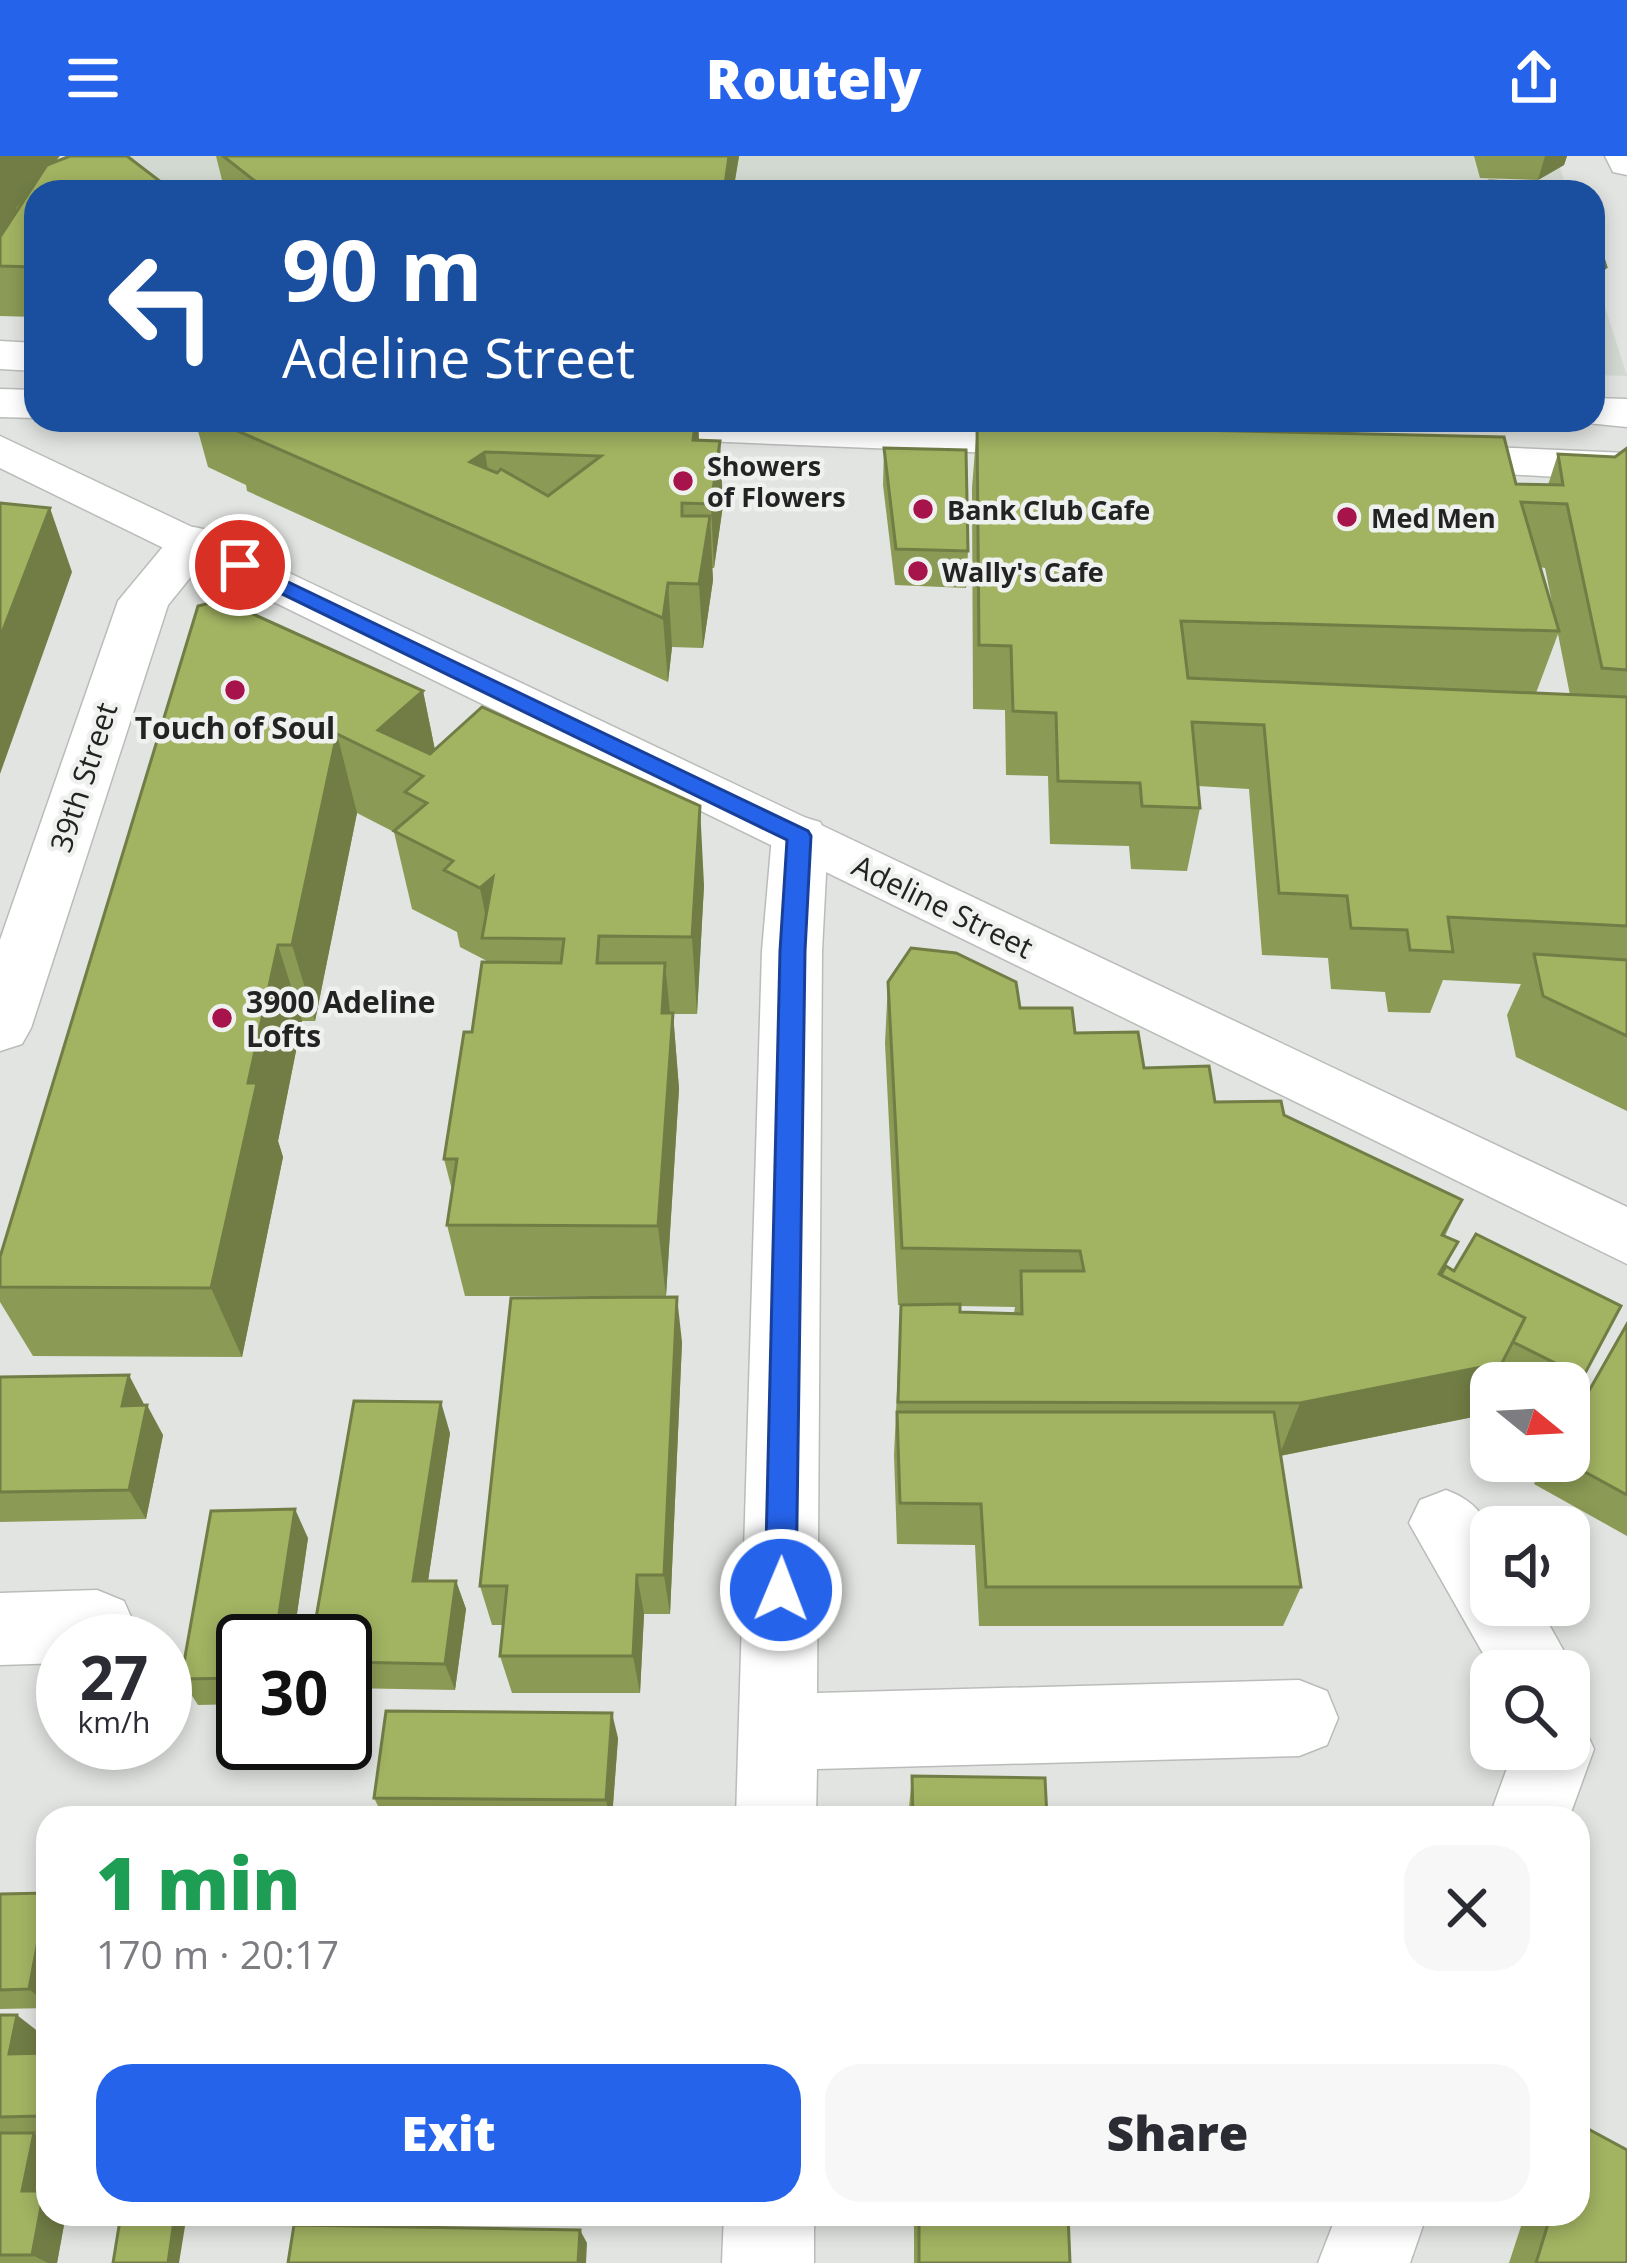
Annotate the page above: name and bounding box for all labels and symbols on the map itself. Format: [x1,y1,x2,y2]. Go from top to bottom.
place label: Showers of Flowers [707,447,846,515]
marker: Showers of Flowers [670,468,696,494]
place label: Bank Club Cafe [947,491,1150,528]
marker: Bank Club Cafe [910,496,936,522]
place label: Med Men [1371,499,1496,536]
marker: Med Men [1334,504,1360,530]
pin [189,514,291,616]
place label: Wally's Cafe [942,553,1104,590]
marker: Wally's Cafe [905,558,931,584]
marker: Touch of Soul [222,677,248,703]
street label: 39th Street [40,697,126,857]
place label: Touch of Soul [135,707,335,748]
street label: Adeline Street [846,845,1040,967]
place label: 3900 Adeline Lofts [246,981,436,1056]
marker: 3900 Adeline Lofts [209,1005,235,1031]
north arrow [1470,1362,1590,1482]
position arrow [718,1527,844,1653]
speed limit sign: 30 [216,1614,372,1770]

